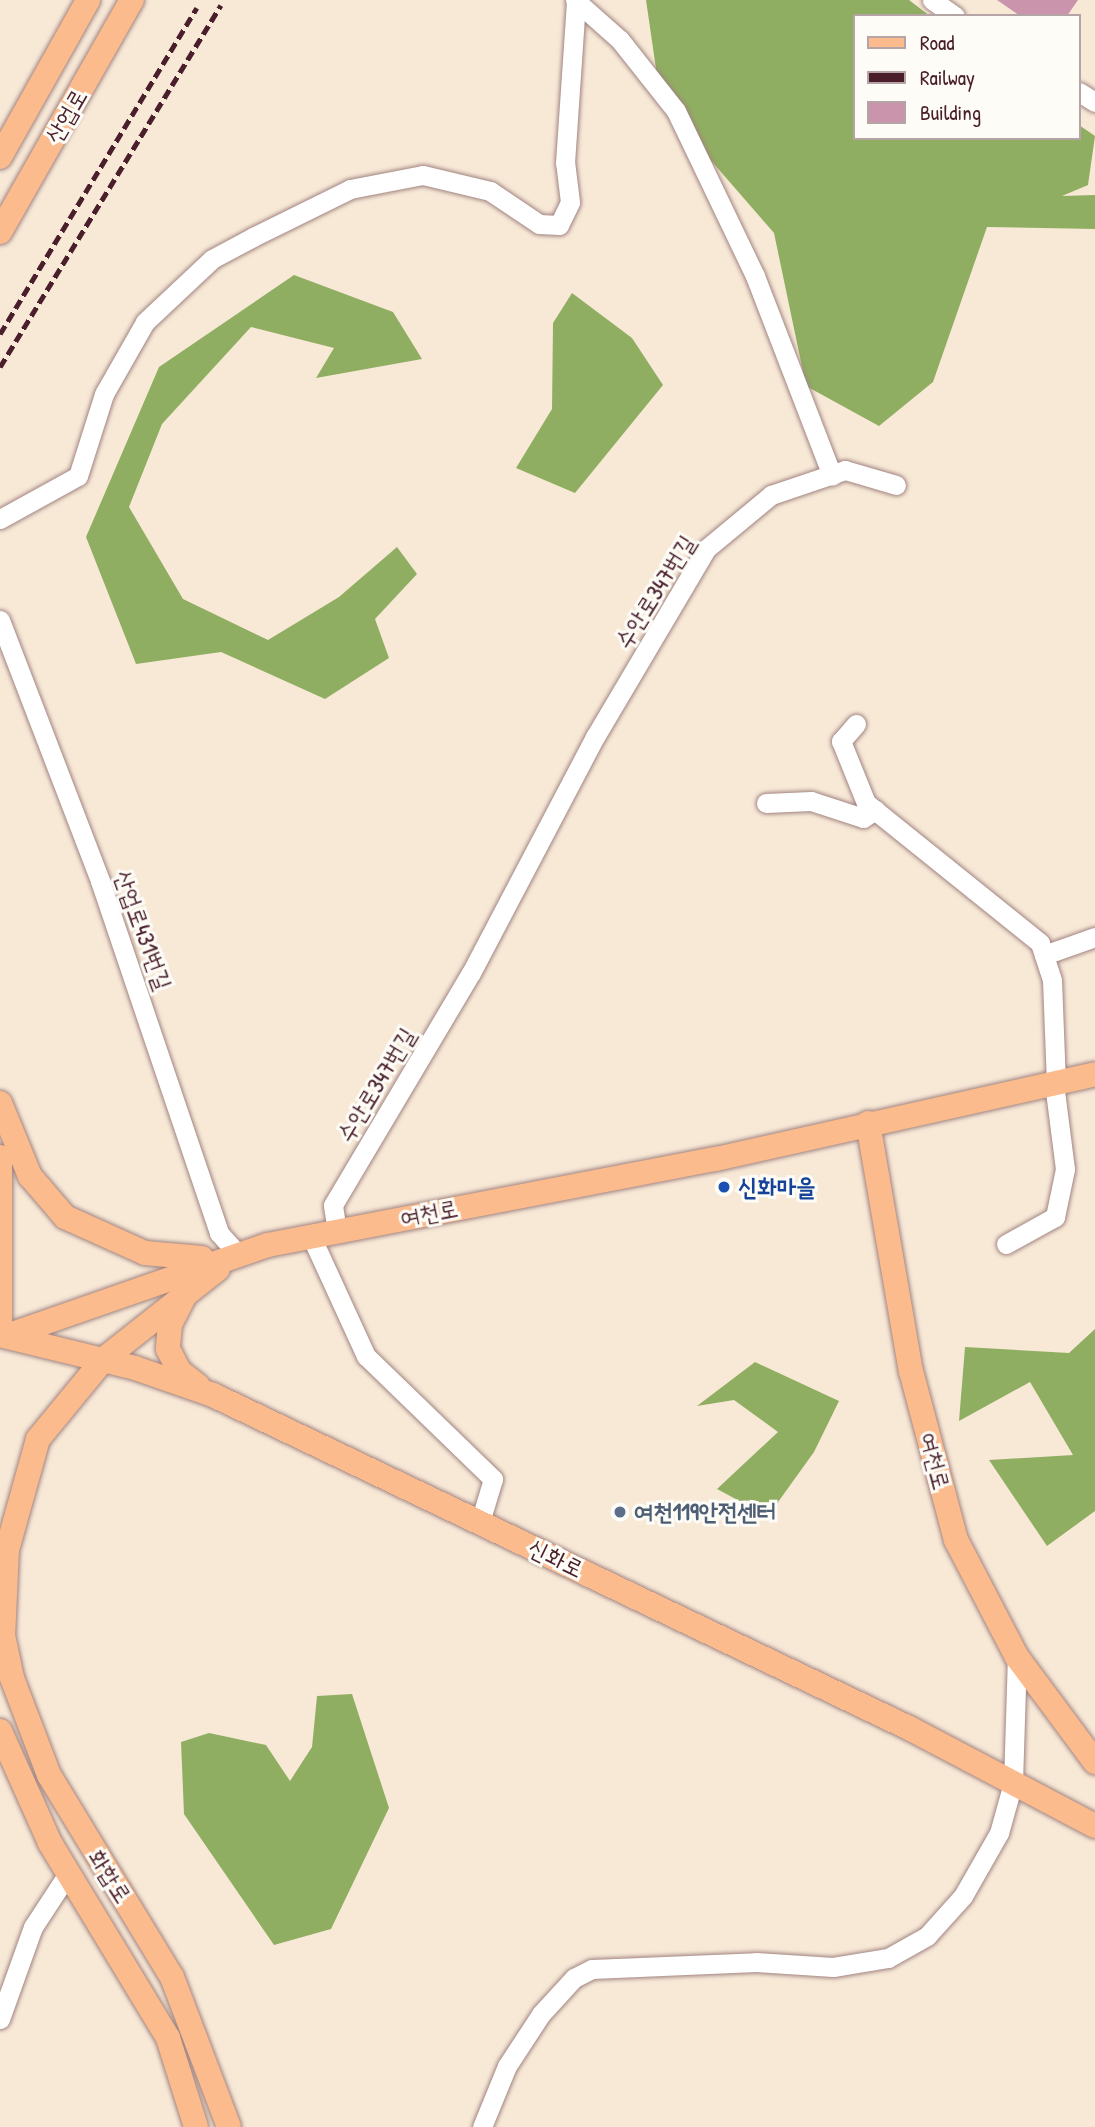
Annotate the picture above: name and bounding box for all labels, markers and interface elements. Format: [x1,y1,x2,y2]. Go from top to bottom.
legend [853,14,1081,140]
text: Road [920,28,954,57]
text: Railway [920,63,975,92]
street label: 산업로 [39,84,93,148]
text: Building [920,98,981,127]
street label: 수안로347번길 [609,530,701,654]
street label: 산업로431번길 [108,866,178,994]
street label: 수안로347번길 [331,1023,421,1147]
place label: 신화마을 [738,1173,815,1201]
marker: 신화마을 [716,1179,732,1195]
street label: 여천로 [398,1193,460,1233]
street label: 여천로 [914,1429,956,1493]
place label: 여천119안전센터 [634,1498,776,1526]
marker: 여천119안전센터 [612,1504,628,1520]
street label: 신화로 [524,1532,588,1584]
street label: 화합로 [82,1844,138,1908]

